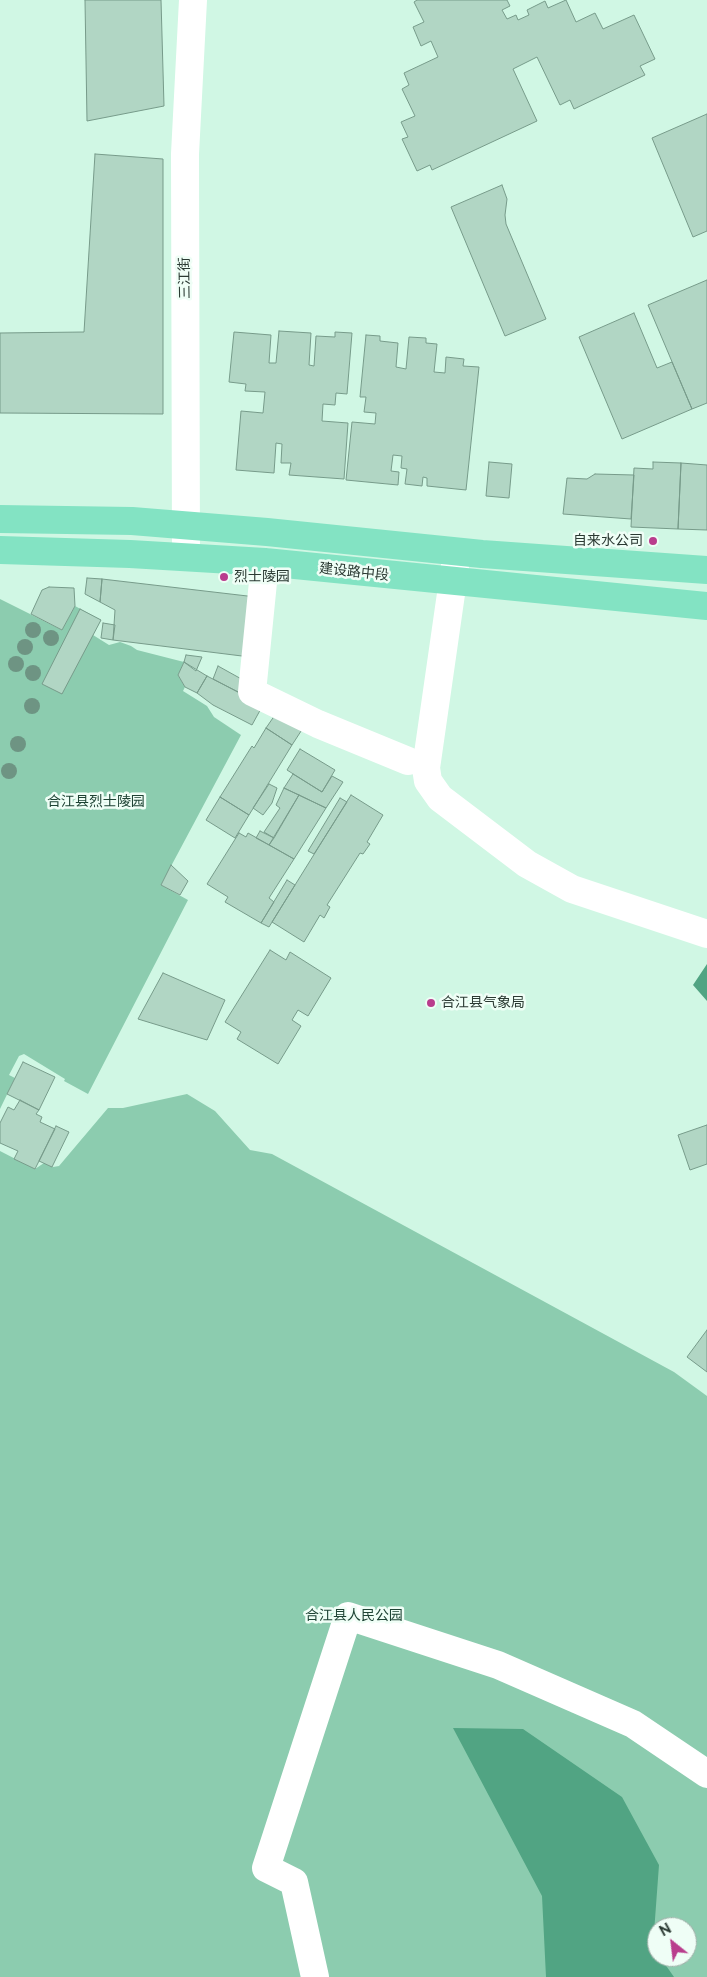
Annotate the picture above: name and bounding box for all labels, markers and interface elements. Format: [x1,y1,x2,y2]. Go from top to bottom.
street label: 三江街 [176,257,194,299]
place label: 自来水公司 [573,533,643,549]
marker: 自来水公司 [647,535,659,547]
street label: 建设路中段 [318,560,390,584]
place label: 烈士陵园 [234,569,290,585]
marker: 烈士陵园 [218,571,230,583]
park label: 合江县烈士陵园 [47,794,145,810]
place label: 合江县气象局 [441,995,525,1011]
marker: 合江县气象局 [425,997,437,1009]
park label: 合江县人民公园 [305,1608,403,1624]
north arrow [647,1917,697,1967]
text: N [657,1920,674,1939]

